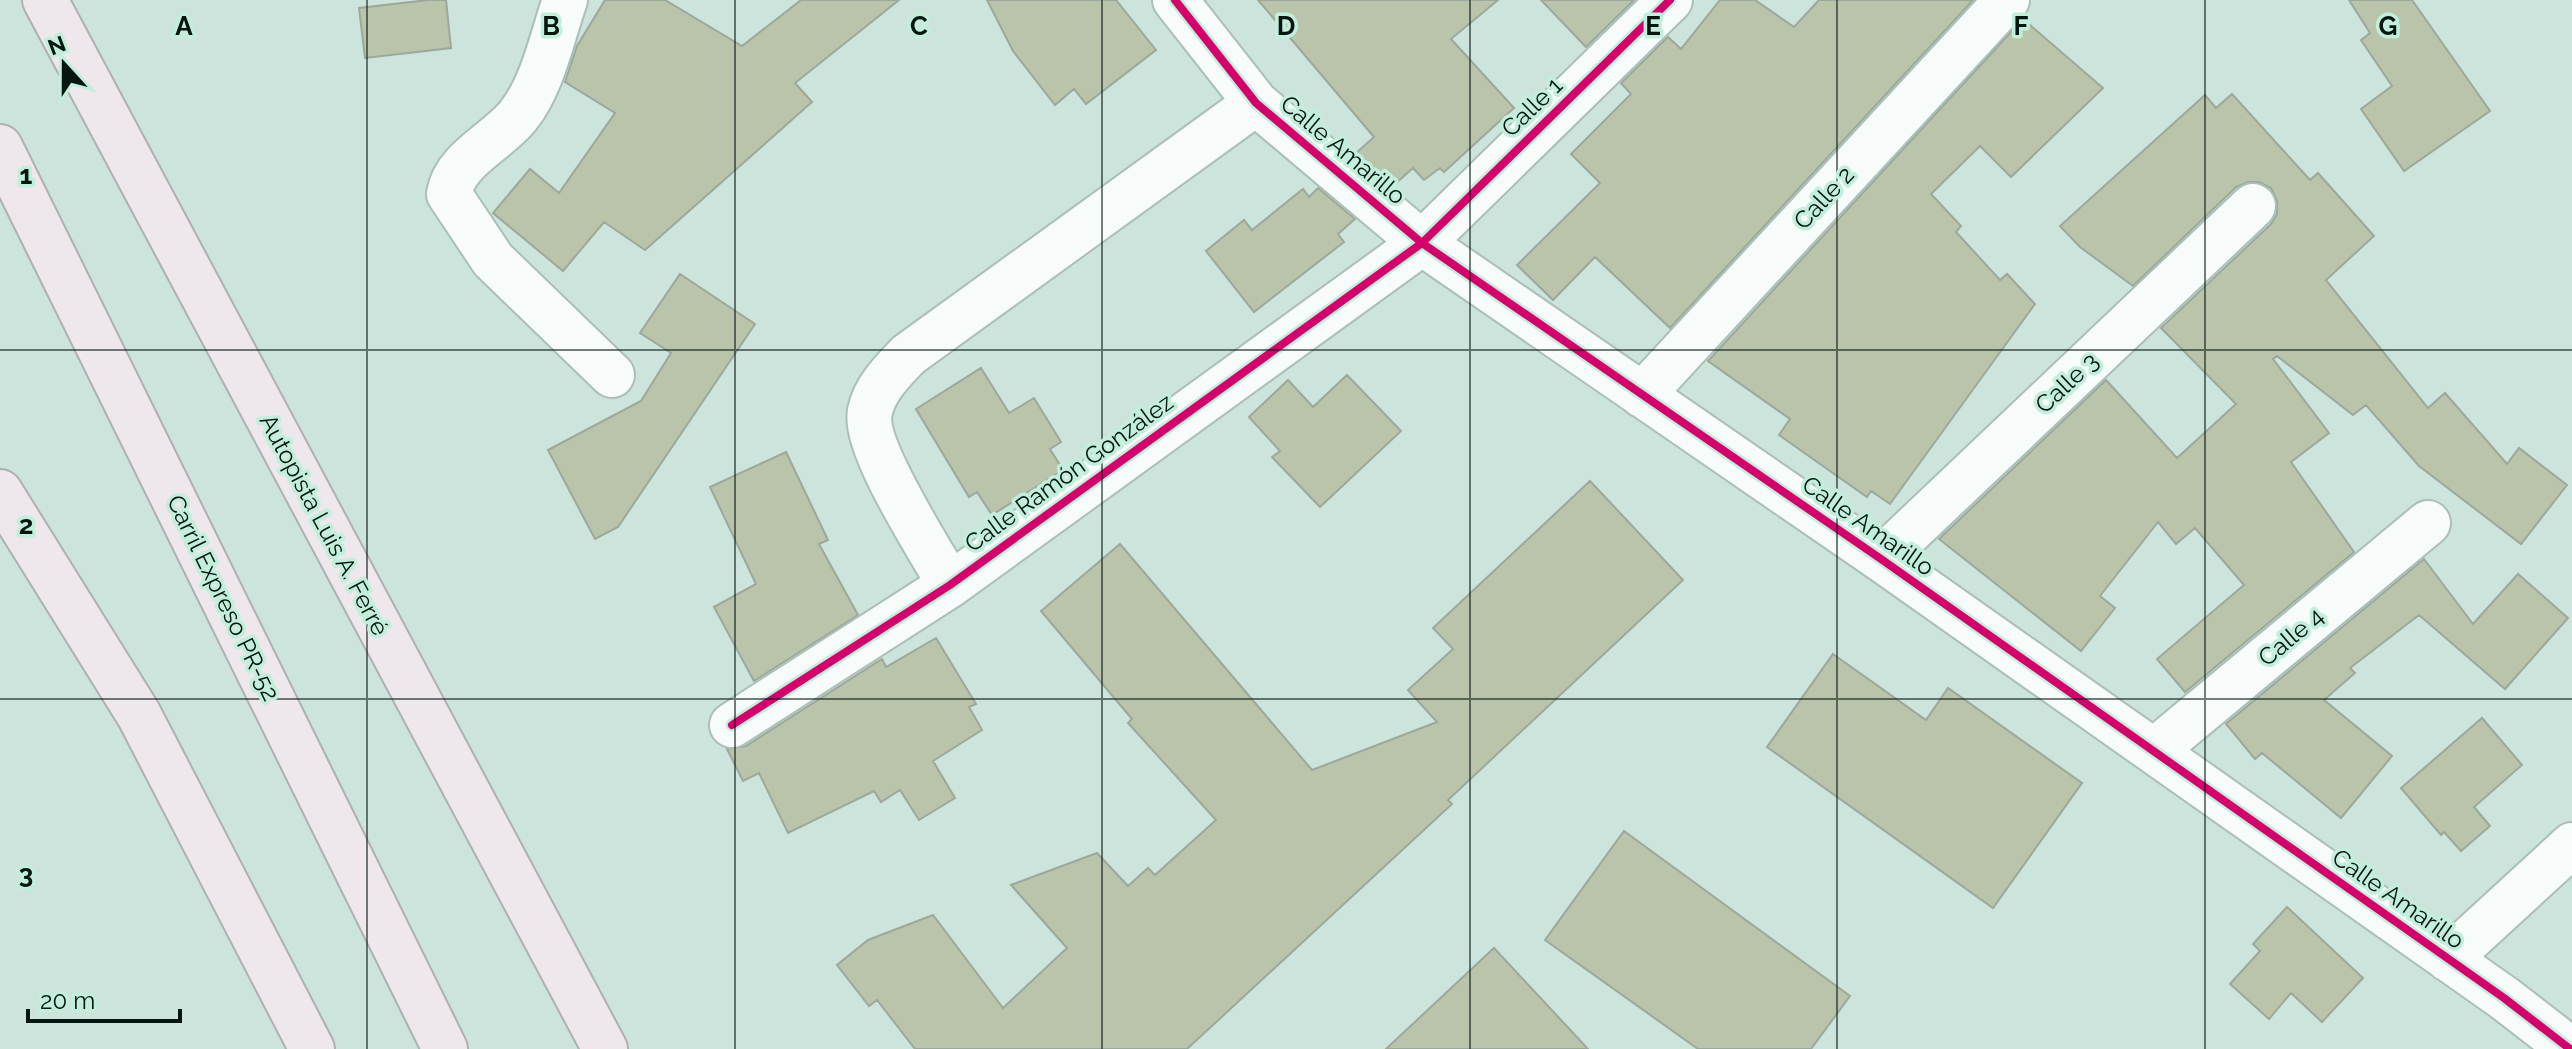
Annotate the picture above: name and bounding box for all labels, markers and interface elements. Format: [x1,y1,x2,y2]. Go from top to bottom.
text: A [175,11,193,41]
text: B [542,11,560,41]
text: C [910,11,928,41]
text: D [1277,11,1295,41]
text: E [1645,11,1661,41]
text: F [2014,11,2029,41]
text: G [2379,11,2397,41]
north arrow [24,24,104,104]
text: N [44,30,69,60]
street label: Calle 1 [1495,71,1568,142]
street label: Calle Amarillo [1275,89,1412,210]
text: 1 [20,160,33,190]
street label: Calle 2 [1787,160,1860,235]
street label: Calle 3 [2029,346,2104,419]
street label: Calle Ramón González [959,387,1179,558]
street label: Autopista Luis A. Ferré [254,409,395,640]
street label: Calle Amarillo [1797,469,1940,582]
street label: Carril Expreso PR-52 [161,490,286,705]
text: 2 [19,510,33,540]
street label: Calle 4 [2252,601,2329,672]
street label: Calle Amarillo [2327,842,2470,955]
text: 3 [19,859,33,889]
scale bar [28,973,180,1023]
text: 20 m [40,986,95,1015]

